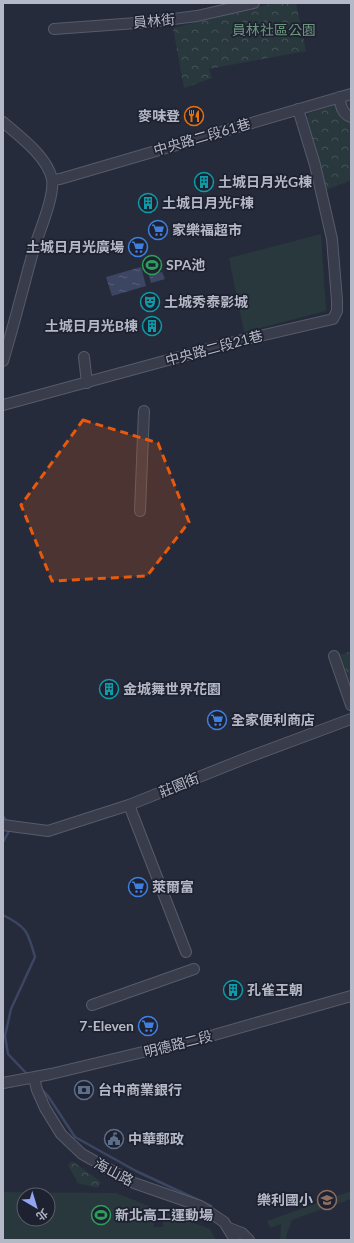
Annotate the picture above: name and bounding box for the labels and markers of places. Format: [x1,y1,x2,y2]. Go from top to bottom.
restaurant icon: 麥味登 [183,105,205,127]
place label: 麥味登 [138,107,180,124]
building icon: 土城日月光G棟 [193,171,215,193]
place label: 土城日月光G棟 [218,173,312,190]
building icon: 土城日月光F棟 [137,192,159,214]
place label: 土城日月光F棟 [162,194,254,211]
supermarket icon: 家樂福超市 [147,219,169,241]
place label: 家樂福超市 [172,221,242,238]
supermarket icon: 土城日月光廣場 [127,236,149,258]
place label: 土城日月光廣場 [26,238,124,255]
sports icon: SPA池 [141,254,163,276]
place label: SPA池 [166,256,205,273]
theatre icon: 土城秀泰影城 [139,291,161,313]
place label: 土城秀泰影城 [164,293,248,310]
building icon: 土城日月光B棟 [141,315,163,337]
place label: 土城日月光B棟 [45,317,138,334]
building icon: 金城舞世界花園 [98,678,120,700]
place label: 金城舞世界花園 [123,680,221,697]
supermarket icon: 全家便利商店 [206,709,228,731]
place label: 全家便利商店 [231,711,315,728]
supermarket icon: 萊爾富 [127,876,149,898]
place label: 萊爾富 [152,878,194,895]
building icon: 孔雀王朝 [222,979,244,1001]
place label: 孔雀王朝 [247,981,303,998]
supermarket icon: 7-Eleven [137,1015,159,1037]
place label: 7-Eleven [79,1017,134,1034]
bank icon: 台中商業銀行 [73,1079,95,1101]
place label: 台中商業銀行 [98,1081,182,1098]
public building icon: 中華郵政 [103,1128,125,1150]
place label: 中華郵政 [128,1130,184,1147]
school or university icon: 樂利國小 [316,1189,338,1211]
place label: 樂利國小 [257,1191,313,1208]
sports icon: 新北高工運動場 [90,1204,112,1226]
place label: 新北高工運動場 [115,1206,213,1223]

